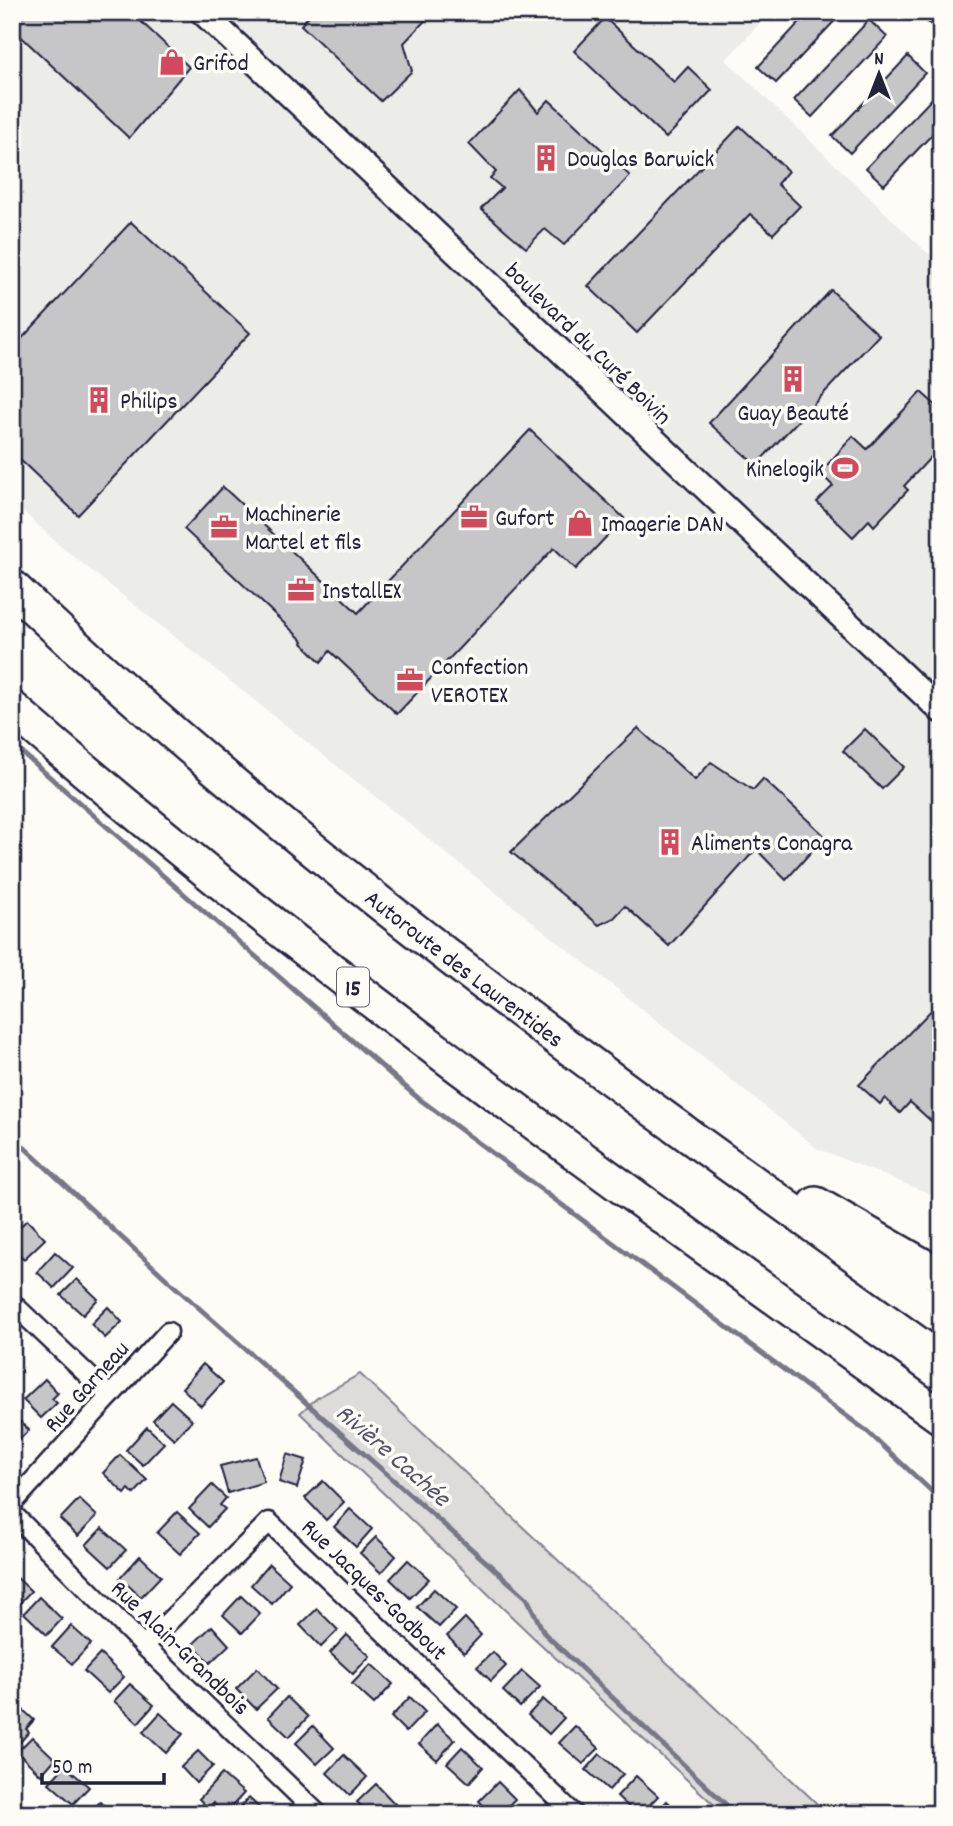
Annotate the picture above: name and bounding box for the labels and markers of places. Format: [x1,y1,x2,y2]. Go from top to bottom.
shop icon: Grifod [157,47,187,77]
place label: Grifod [193,48,249,82]
building icon: Douglas Barwick [531,143,561,173]
place label: Douglas Barwick [567,144,714,178]
building icon: Guay Beauté [778,364,808,394]
building icon: Philips [84,385,114,415]
place label: Philips [120,386,178,420]
place label: Guay Beauté [737,398,849,432]
sports icon: Kinelogik [830,453,860,483]
place label: Kinelogik [746,454,824,488]
place label: Machinerie Martel et fils [245,499,362,561]
office icon: Gufort [459,502,489,532]
place label: Gufort [495,503,554,537]
shop icon: Imagerie DAN [565,508,595,538]
place label: Imagerie DAN [601,509,724,543]
office icon: Machinerie Martel et fils [209,512,239,542]
office icon: InstallEX [286,575,316,605]
place label: InstallEX [322,576,402,610]
place label: Confection VEROTEX [431,652,528,714]
office icon: Confection VEROTEX [395,665,425,695]
building icon: Aliments Conagra [655,827,685,857]
place label: Aliments Conagra [691,828,853,862]

